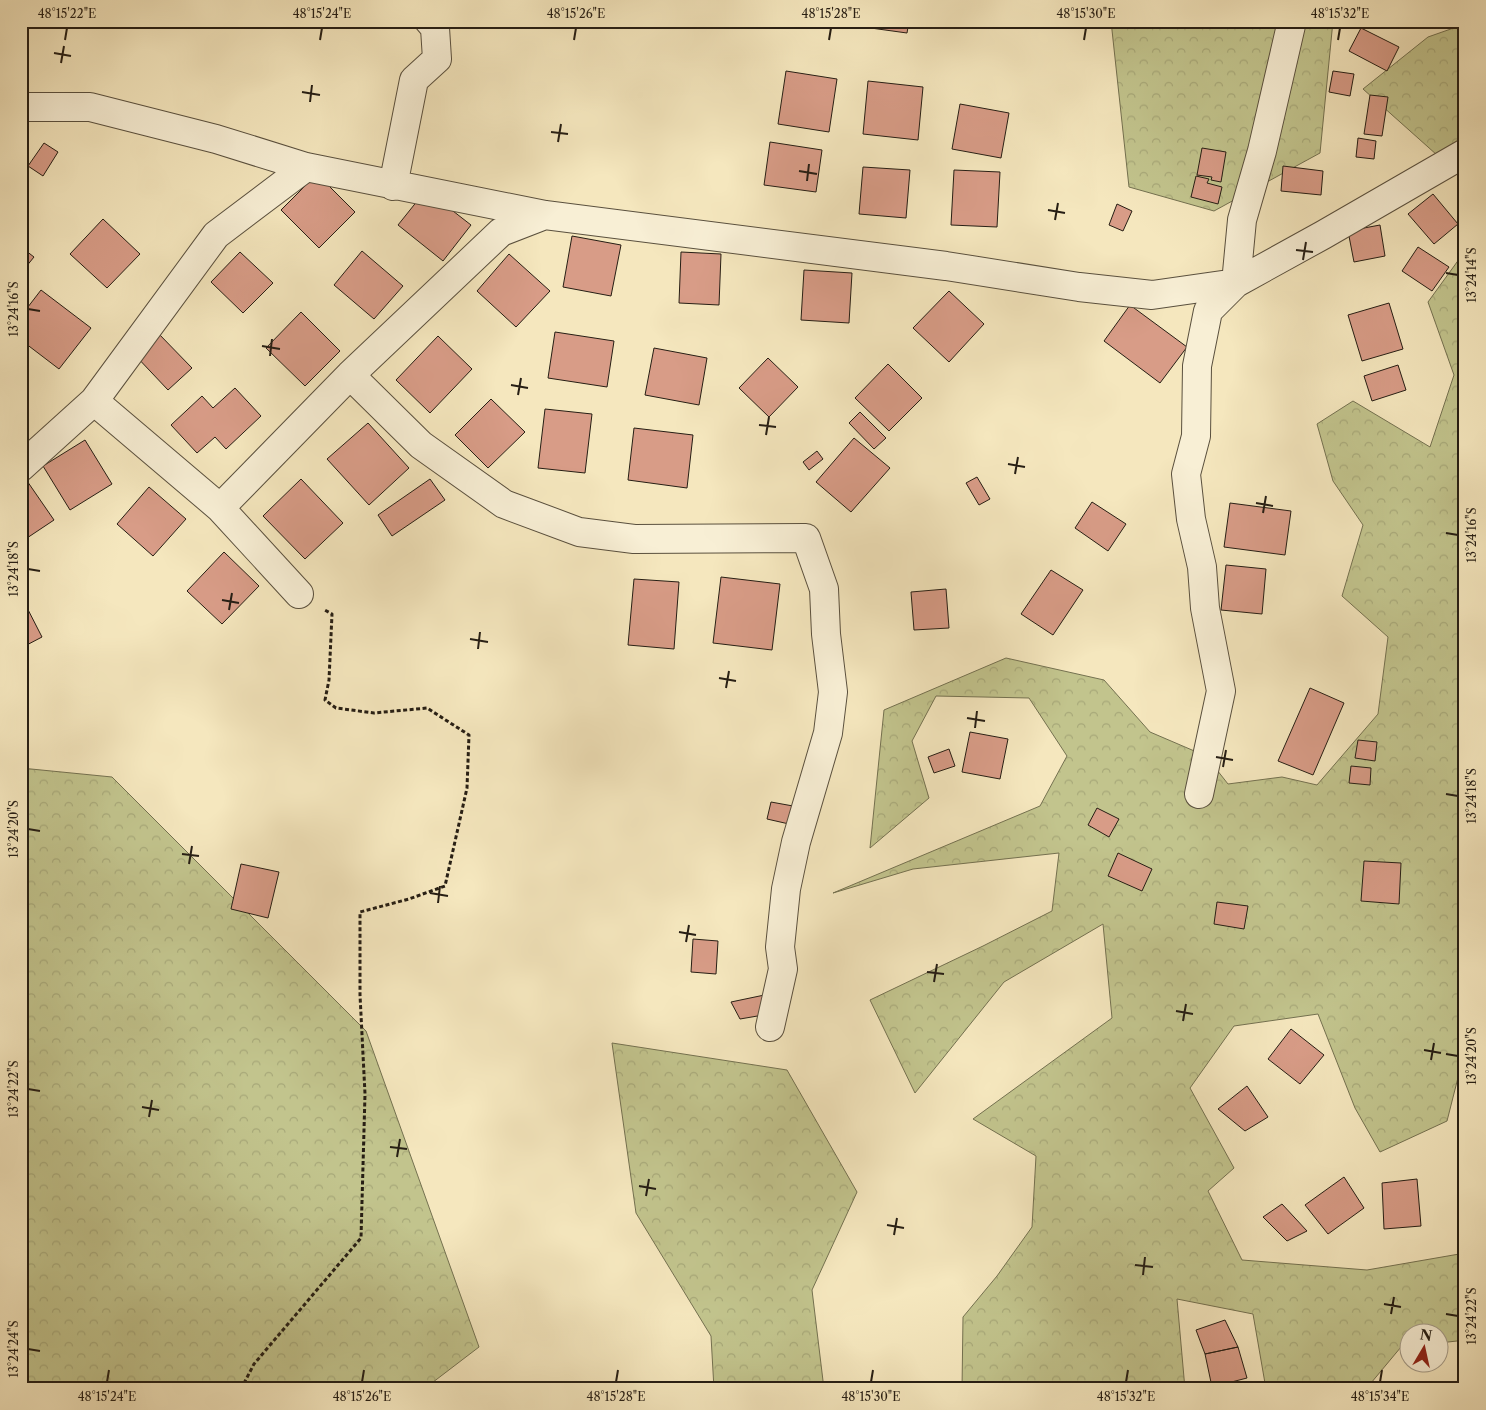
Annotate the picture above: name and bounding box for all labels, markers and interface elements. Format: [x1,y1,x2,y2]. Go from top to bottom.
text: 48°15'22"E [38,6,96,21]
text: 48°15'24"E [293,6,351,21]
text: 48°15'26"E [547,6,605,21]
text: 48°15'28"E [802,6,860,21]
text: 48°15'30"E [1056,6,1116,21]
text: 48°15'32"E [1311,6,1369,21]
text: 13°24'14"S [1464,247,1479,303]
text: 13°24'16"S [6,281,21,337]
text: 13°24'16"S [1464,507,1479,563]
text: 13°24'18"S [6,541,21,597]
text: 13°24'18"S [1464,768,1479,824]
text: 13°24'20"S [6,800,21,858]
text: 13°24'20"S [1464,1027,1479,1085]
text: 13°24'22"S [6,1060,21,1118]
text: 13°24'22"S [1464,1287,1479,1345]
text: 13°24'24"S [6,1320,21,1378]
north arrow [1398,1322,1448,1372]
text: N [1419,1325,1433,1345]
text: 48°15'24"E [78,1389,136,1404]
text: 48°15'26"E [333,1389,391,1404]
text: 48°15'28"E [587,1389,645,1404]
text: 48°15'30"E [841,1389,901,1404]
text: 48°15'32"E [1097,1389,1155,1404]
text: 48°15'34"E [1351,1389,1409,1404]

